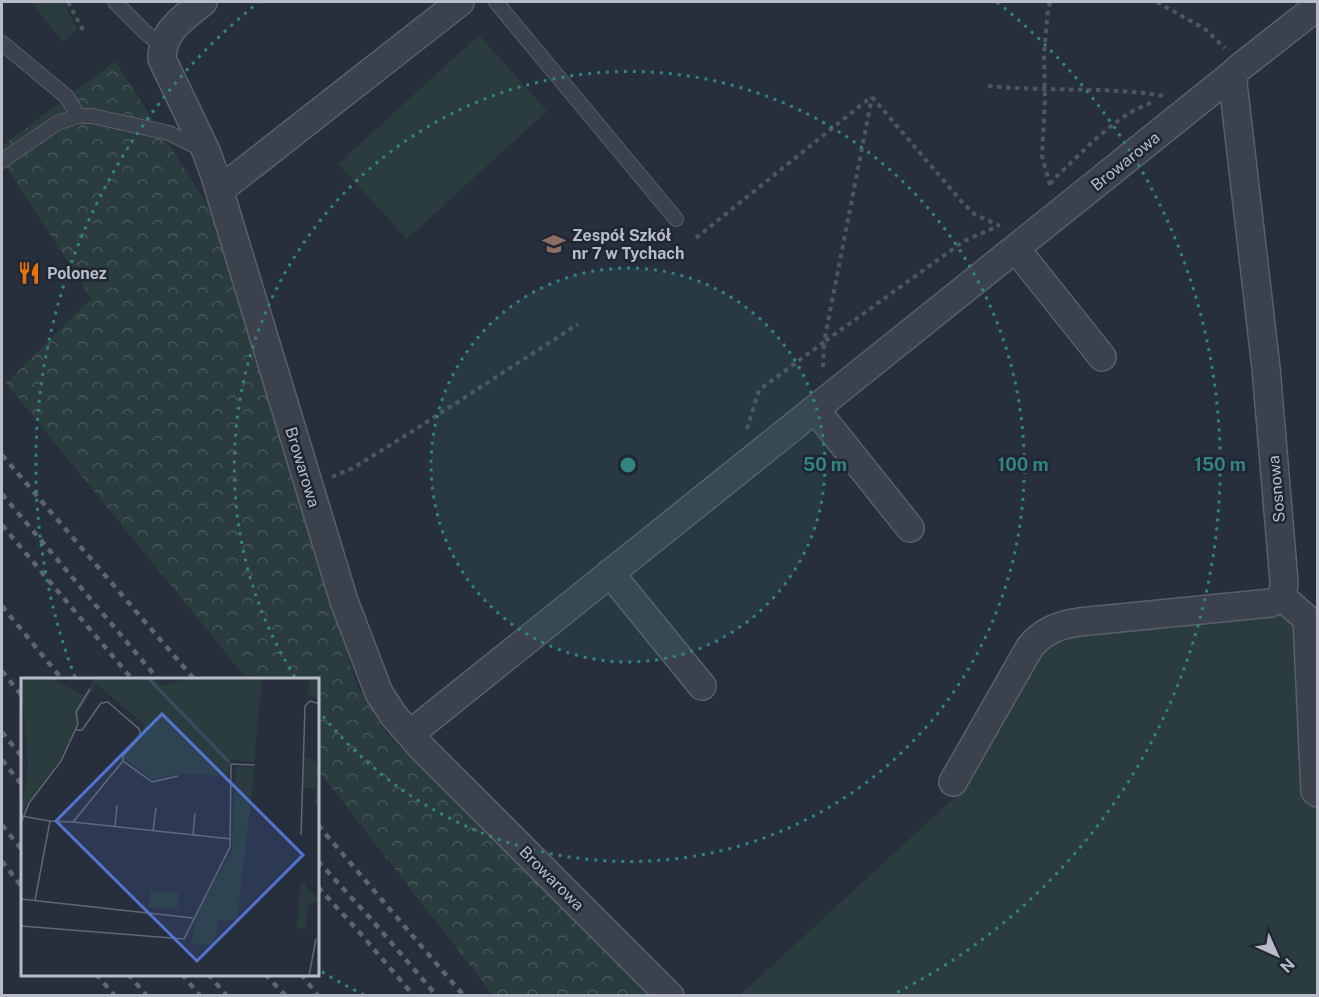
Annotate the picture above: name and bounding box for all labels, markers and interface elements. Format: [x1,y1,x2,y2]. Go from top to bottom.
street label: Browarowa [1087,128,1164,195]
place label: Zespół Szkół nr 7 w Tychach [572,226,684,263]
school or university icon: Zespół Szkół nr 7 w Tychach [541,231,567,257]
restaurant icon: Polonez [16,260,42,286]
place label: Polonez [47,264,107,283]
street label: Browarowa [281,425,324,510]
text: 50 m [803,454,847,475]
text: 100 m [997,454,1049,475]
text: 150 m [1194,454,1246,475]
centre of rings [618,455,638,475]
street label: Sosnowa [1264,455,1289,523]
inset map [21,678,320,976]
street label: Browarowa [516,842,588,914]
north arrow [1247,925,1307,985]
text: N [1276,954,1298,976]

